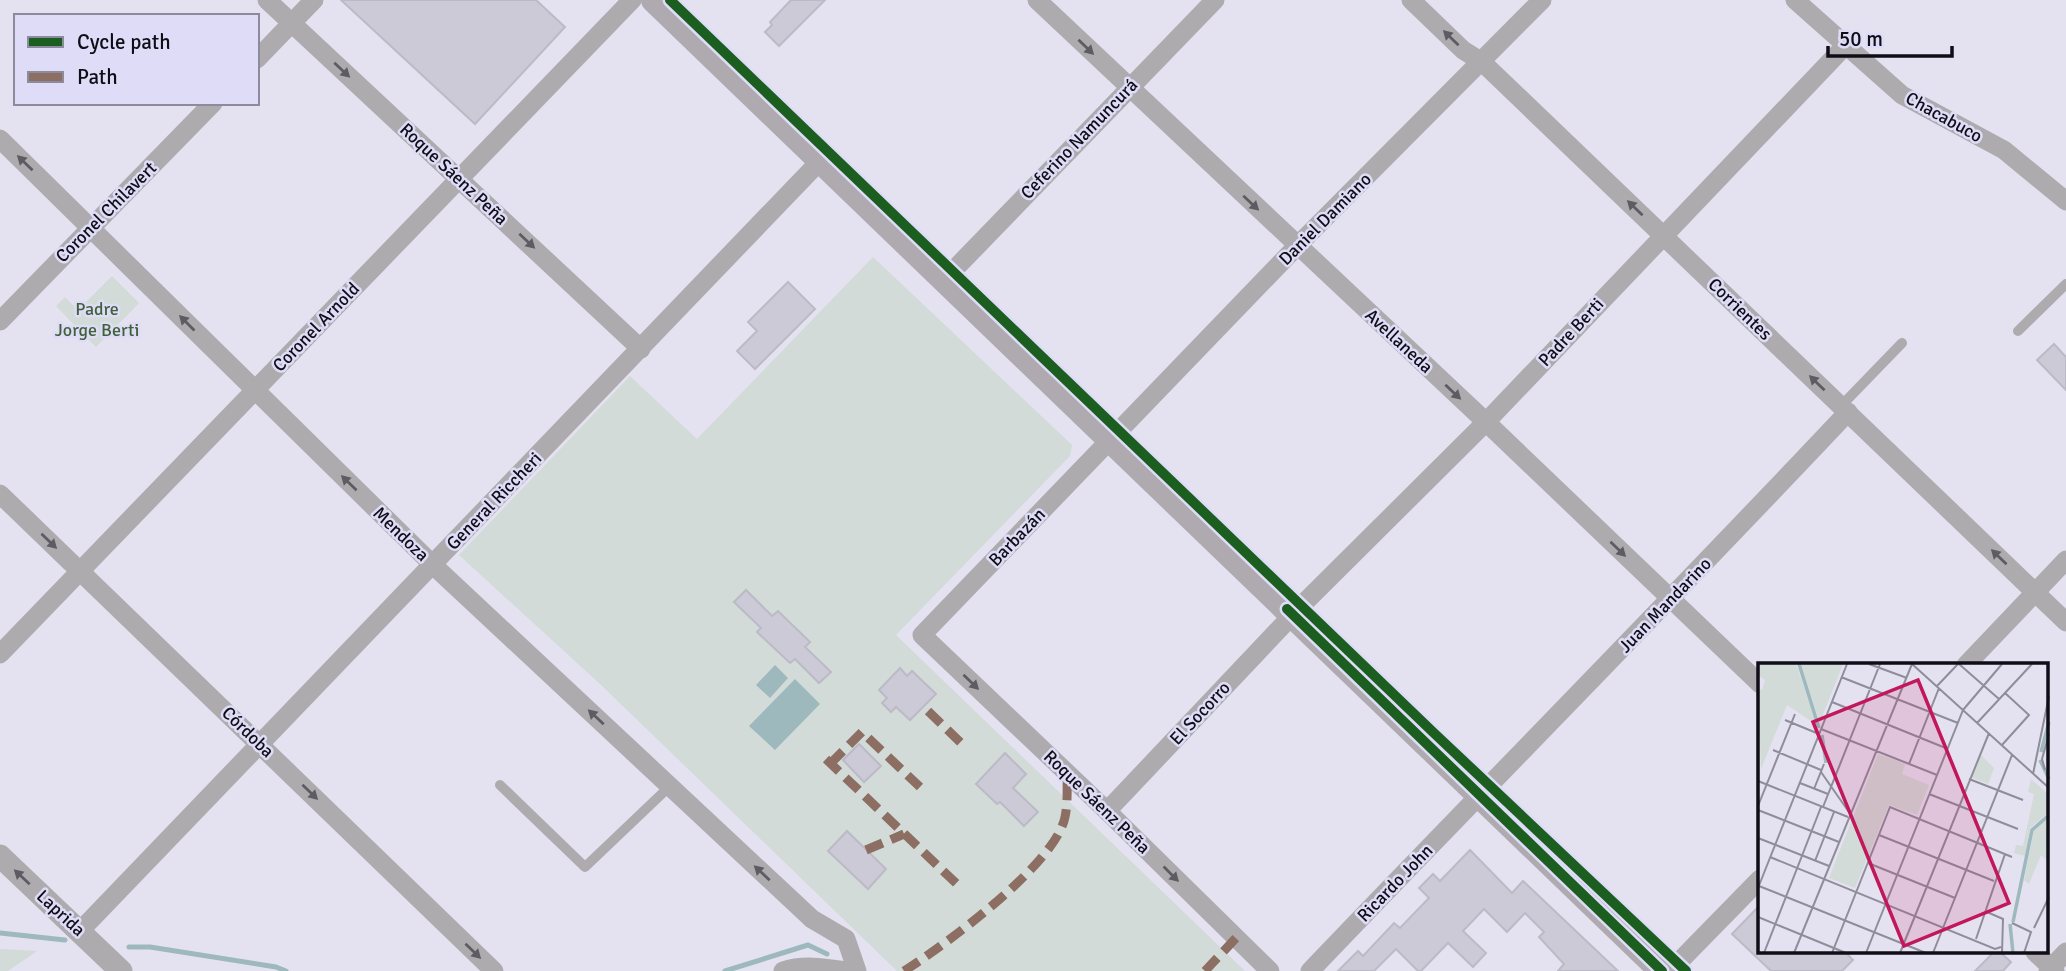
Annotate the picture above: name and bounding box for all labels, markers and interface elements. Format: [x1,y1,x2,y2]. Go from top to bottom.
legend [14,14,259,105]
scale bar [1828,14,1952,58]
text: 50 m [1839,26,1883,52]
text: Cycle path [77,29,171,55]
one-way arrow [1442,29,1459,46]
one-way arrow [1077,39,1094,55]
one-way arrow [333,62,351,78]
text: Path [77,64,118,90]
street label: Ceferino Namuncurá [1016,74,1142,204]
street label: Chacabuco [1902,87,1986,147]
street label: Roque Sáenz Peña [395,118,513,230]
one-way arrow [17,156,34,172]
street label: Coronel Chilavert [51,157,161,267]
street label: Daniel Damiano [1274,168,1376,270]
one-way arrow [1243,195,1260,211]
one-way arrow [1627,200,1644,217]
one-way arrow [518,233,535,249]
street label: Corrientes [1703,273,1777,345]
street label: Coronel Arnold [268,278,364,376]
street label: Padre Berti [1534,293,1608,371]
park label: Padre Jorge Berti [55,298,139,341]
street label: Avellaneda [1361,304,1437,378]
one-way arrow [179,316,196,332]
one-way arrow [1809,375,1826,391]
one-way arrow [1444,384,1462,400]
street label: General Riccheri [442,448,546,554]
one-way arrow [341,475,358,491]
street label: Mendoza [368,502,434,566]
street label: Barbazán [984,503,1050,571]
one-way arrow [41,532,58,549]
one-way arrow [1609,540,1626,556]
one-way arrow [1991,550,2008,566]
street label: Juan Mandarino [1614,553,1716,657]
inset map [1758,663,2048,954]
one-way arrow [963,674,980,691]
street label: El Socorro [1165,677,1235,749]
street label: Córdoba [217,702,279,762]
one-way arrow [587,709,604,726]
street label: Roque Sáenz Peña [1039,746,1155,858]
one-way arrow [301,783,318,799]
street label: Ricardo John [1352,840,1438,926]
one-way arrow [754,865,771,881]
one-way arrow [1162,865,1179,881]
one-way arrow [13,869,31,885]
street label: Laprida [32,885,90,941]
one-way arrow [464,942,481,958]

